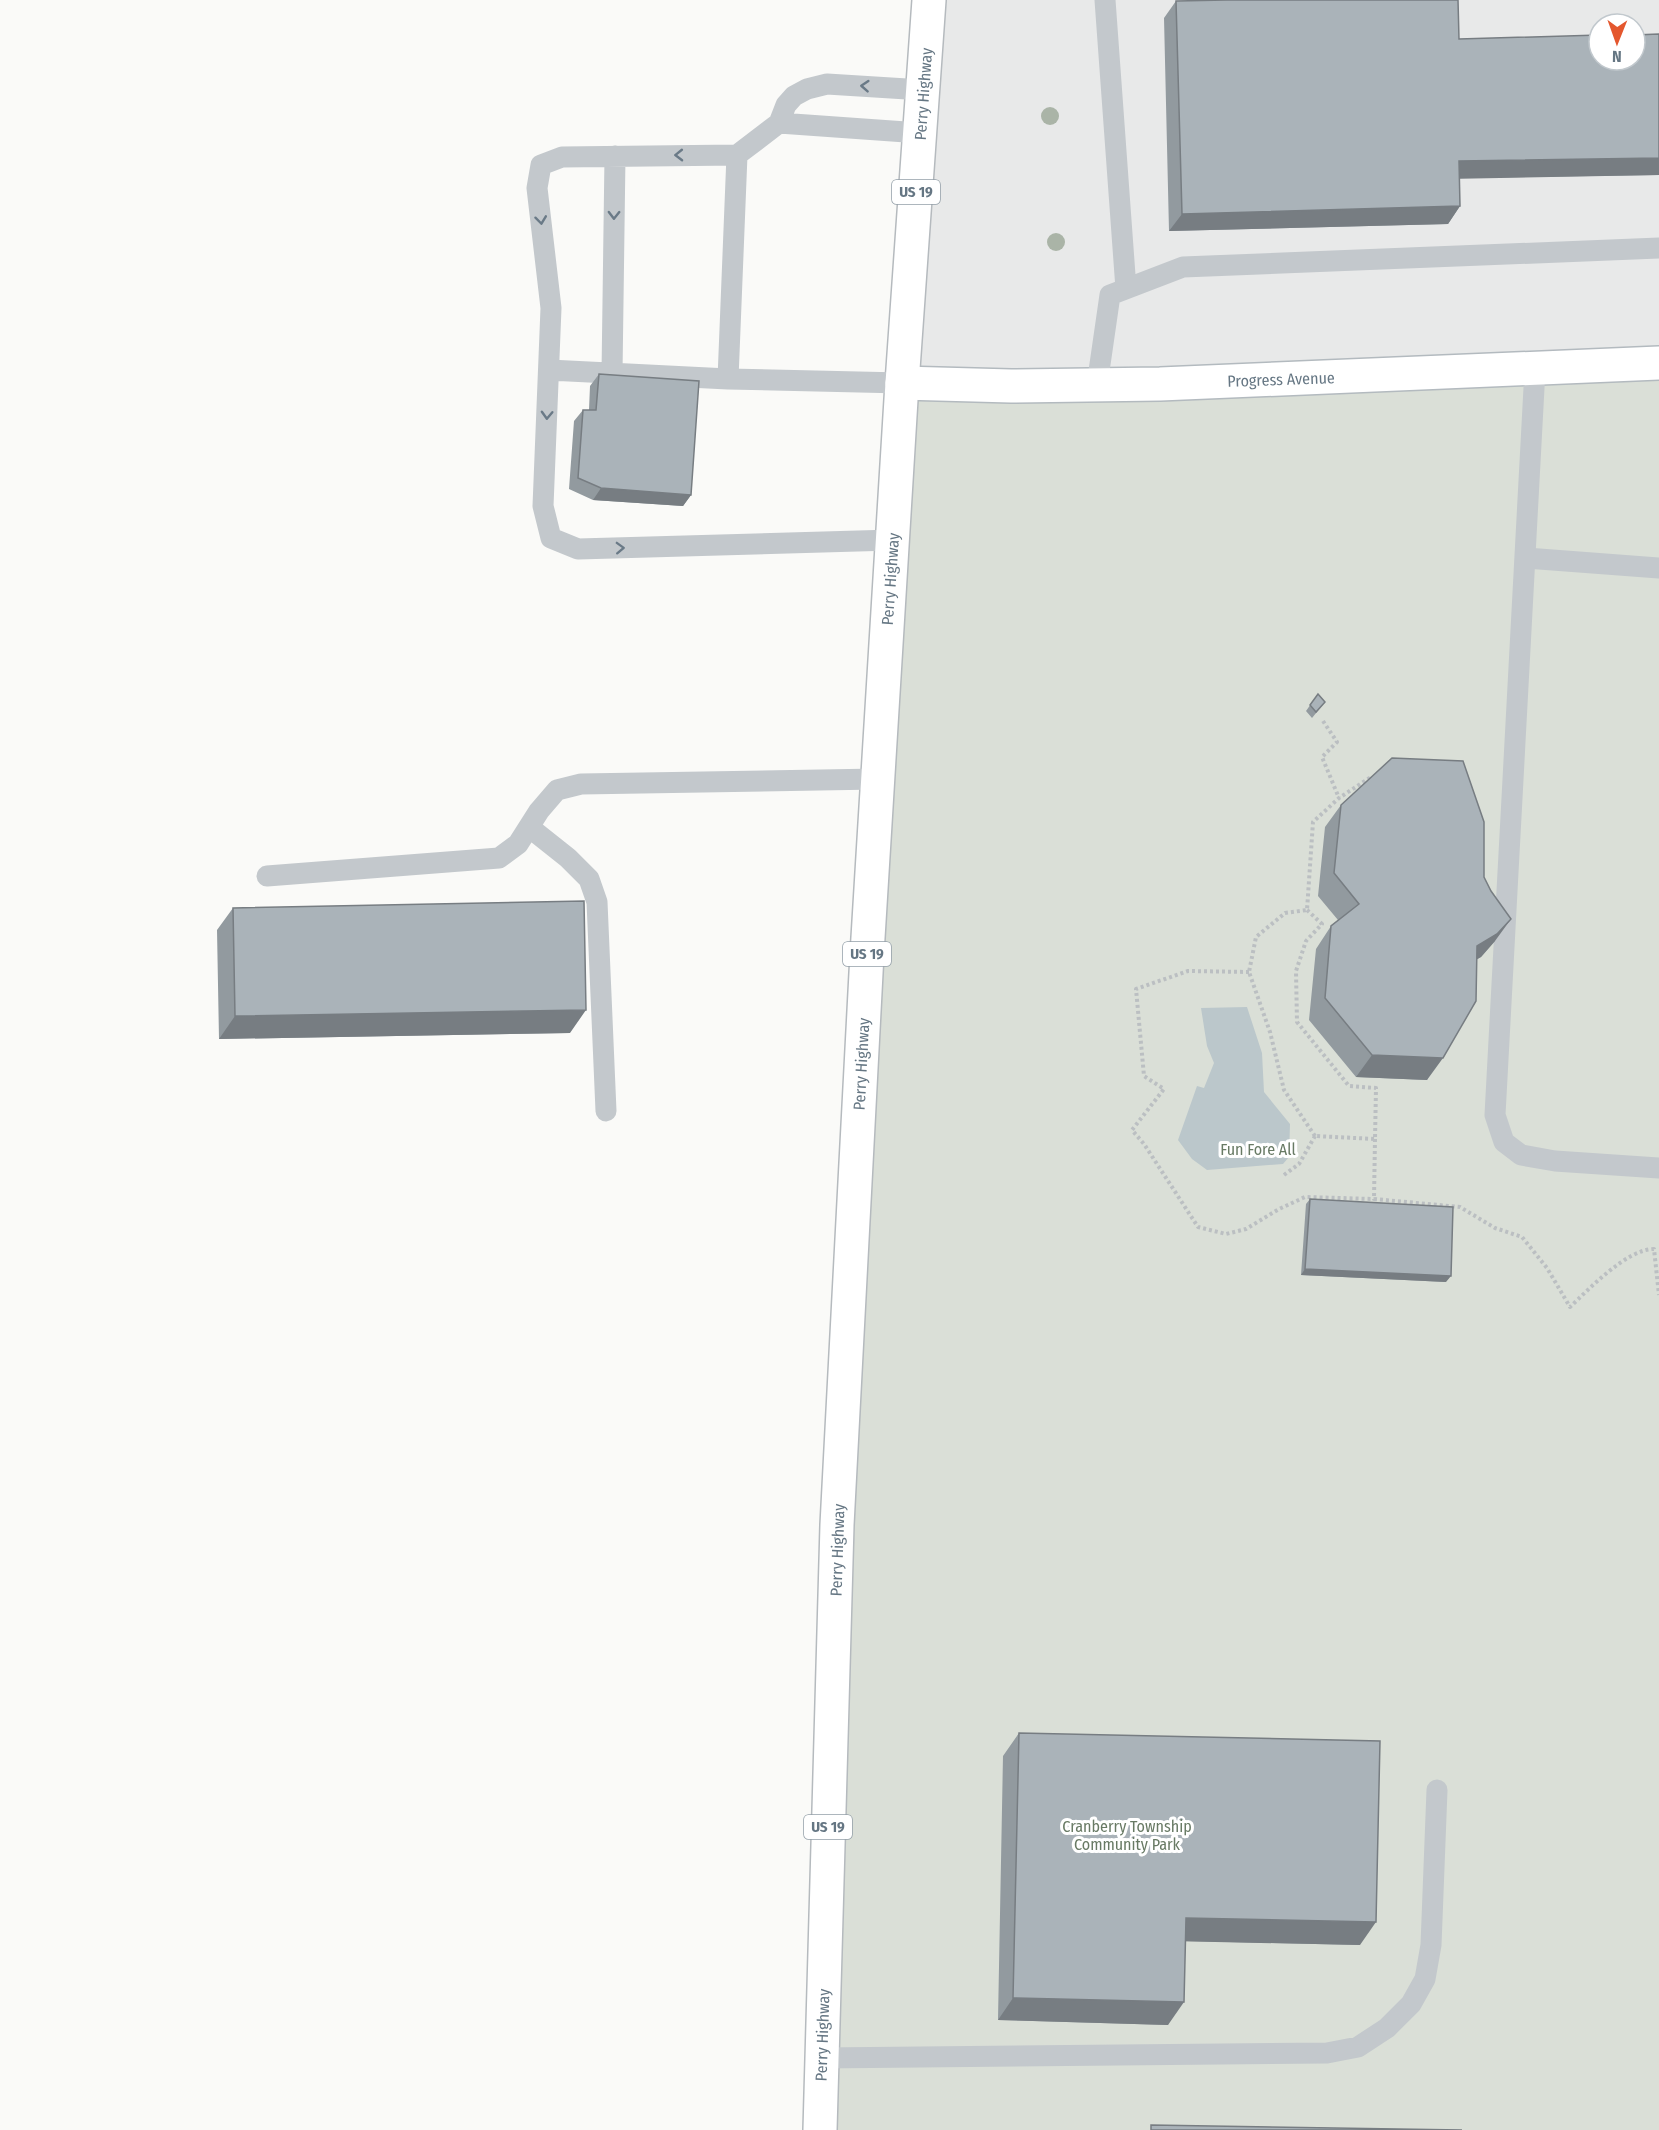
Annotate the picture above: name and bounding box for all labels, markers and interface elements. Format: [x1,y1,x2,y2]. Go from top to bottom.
north arrow [1587,12,1647,72]
street label: Perry Highway [911,46,936,141]
text: N [1612,47,1622,66]
one-way arrow [860,80,869,93]
one-way arrow [674,149,683,162]
road number: US 19 [892,180,940,204]
one-way arrow [608,210,621,219]
one-way arrow [534,216,546,225]
street label: Progress Avenue [1227,368,1335,391]
one-way arrow [541,410,553,419]
street label: Perry Highway [878,531,903,626]
one-way arrow [615,541,624,554]
road number: US 19 [843,942,891,966]
street label: Perry Highway [850,1016,873,1111]
park label: Fun Fore All [1220,1140,1296,1159]
street label: Perry Highway [826,1503,849,1597]
road number: US 19 [804,1815,852,1839]
park label: Cranberry Township Community Park [1062,1817,1192,1854]
street label: Perry Highway [811,1988,834,2082]

